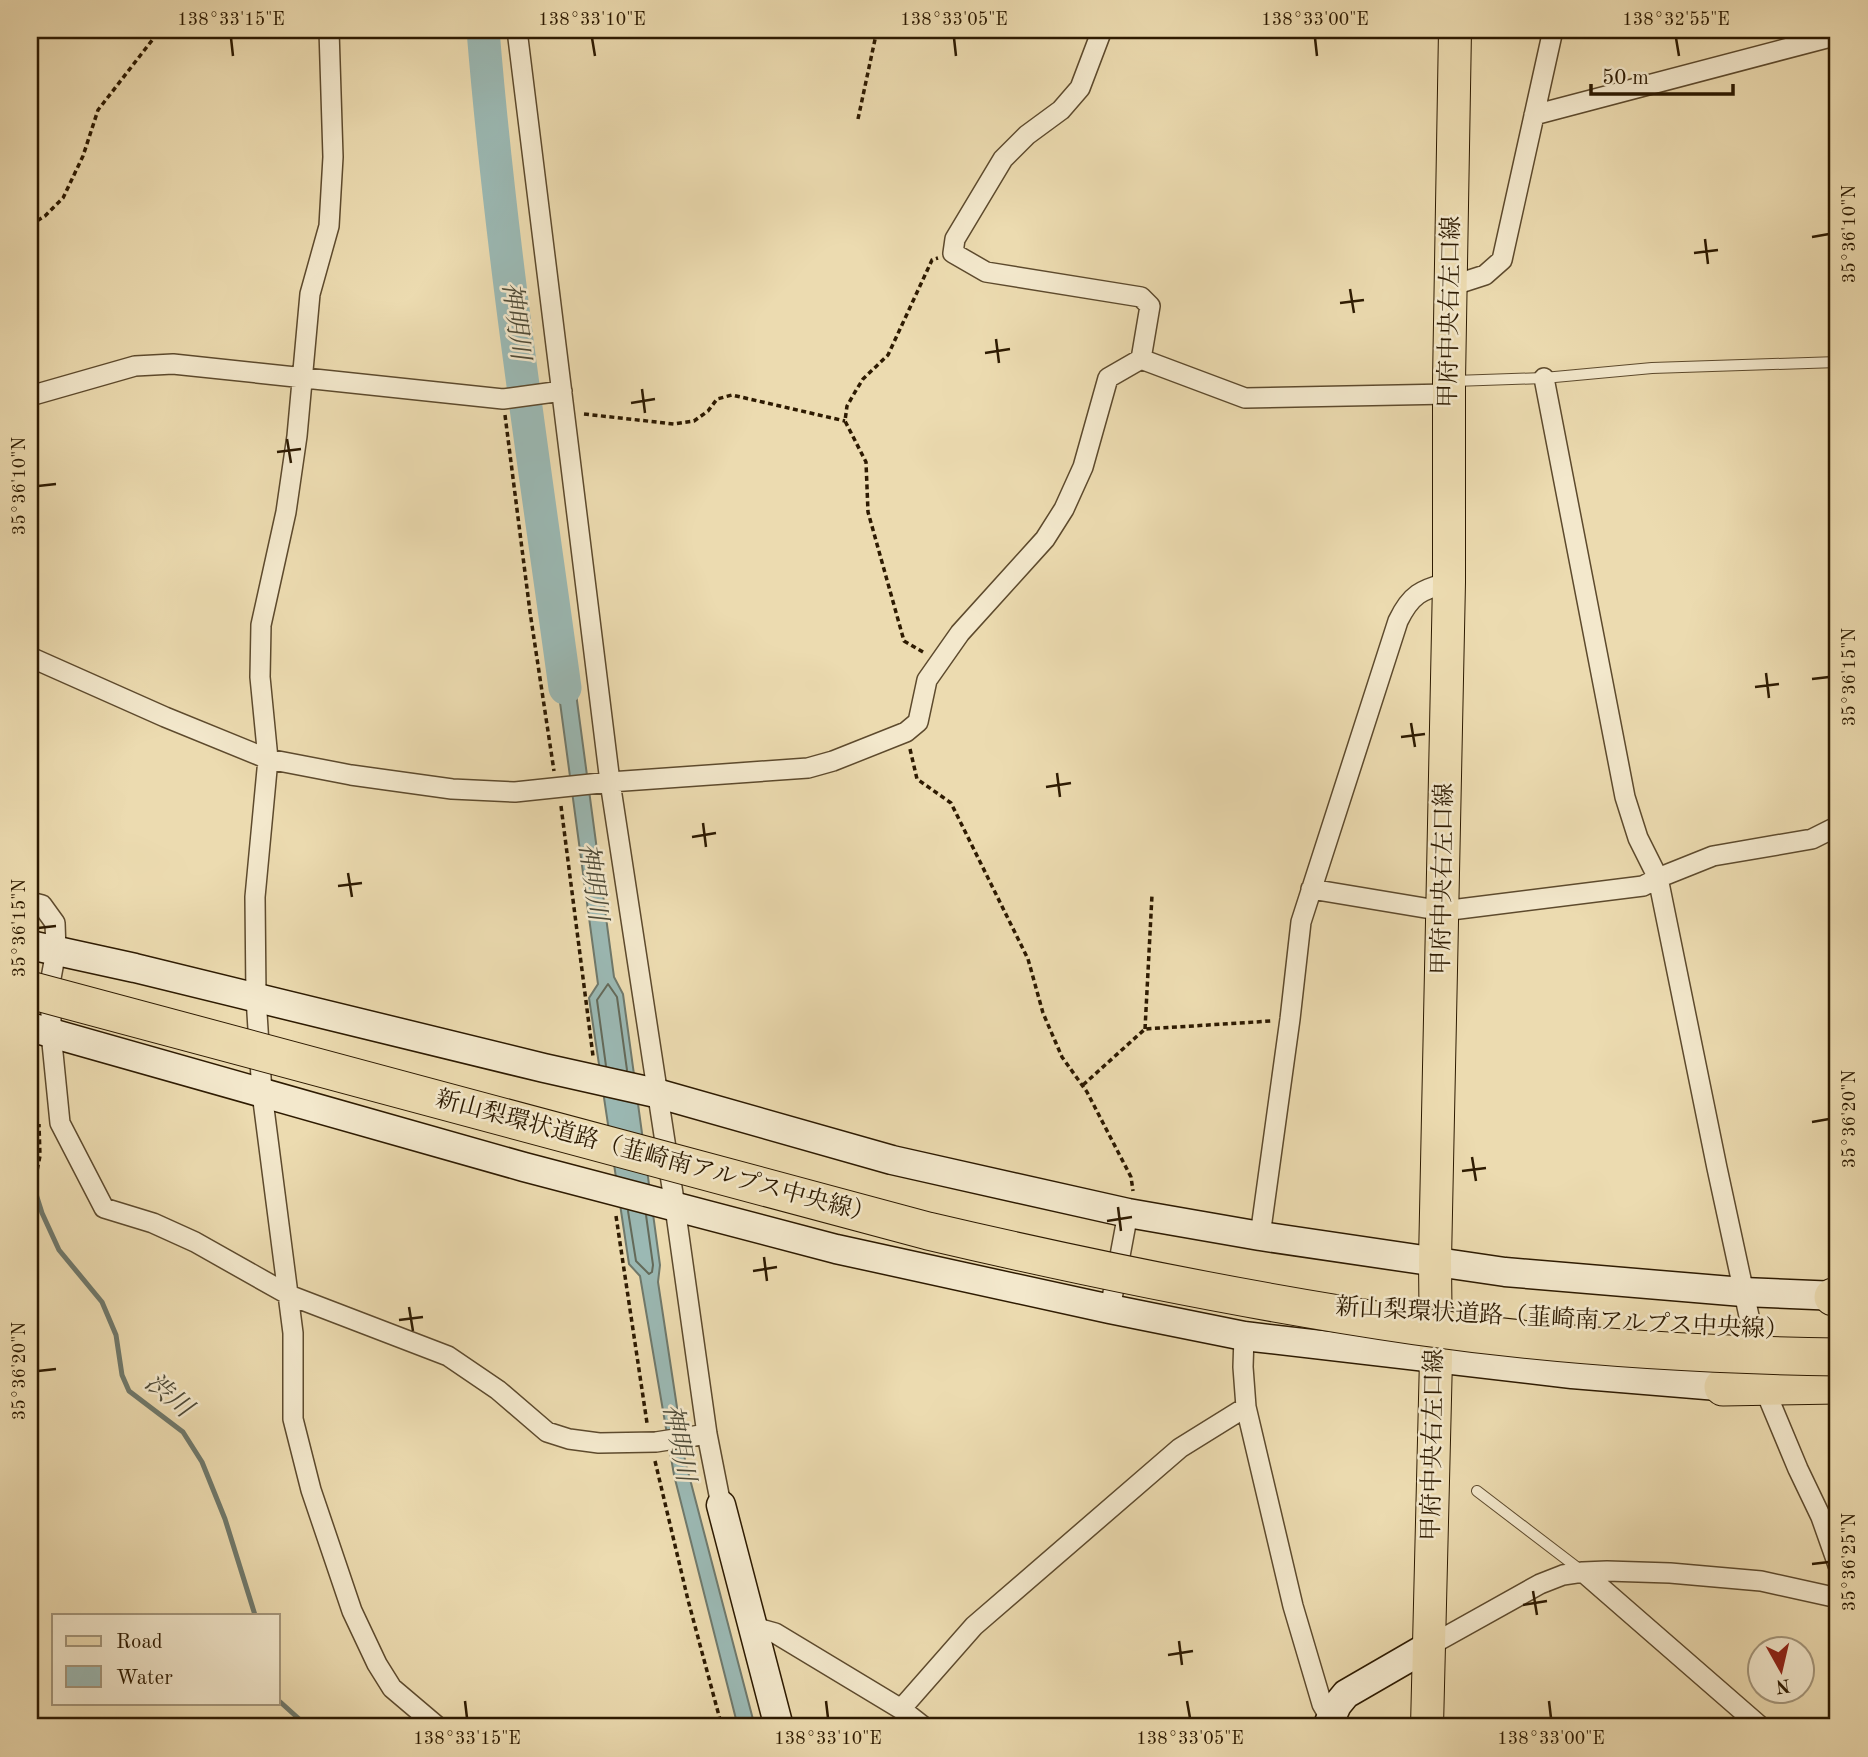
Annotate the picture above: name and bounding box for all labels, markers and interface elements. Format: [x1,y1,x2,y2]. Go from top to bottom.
text: 138°33'15"E [177,11,285,29]
text: 138°33'10"E [538,11,646,29]
text: 138°33'05"E [900,11,1008,29]
text: 138°33'00"E [1261,11,1369,29]
text: 138°32'55"E [1622,11,1730,29]
scale bar [1591,52,1733,96]
text: 50 m [1602,68,1649,89]
text: 35°36'10"N [1841,185,1859,283]
street label: 甲府中央右左口線 [1434,216,1465,408]
water label: 神明川 [497,280,535,364]
text: 35°36'10"N [11,437,29,535]
text: 35°36'15"N [1841,628,1859,726]
street label: 甲府中央右左口線 [1427,783,1458,975]
water label: 神明川 [574,841,613,925]
text: 35°36'15"N [11,879,29,977]
text: 35°36'20"N [1841,1070,1859,1168]
street label: 新山梨環状道路（韮崎南アルプス中央線） [433,1085,878,1228]
street label: 新山梨環状道路（韮崎南アルプス中央線） [1335,1293,1790,1344]
text: 35°36'20"N [11,1322,29,1420]
street label: 甲府中央右左口線 [1417,1349,1448,1541]
water label: 渋川 [140,1368,200,1425]
water label: 神明川 [658,1402,701,1487]
text: 35°36'25"N [1841,1513,1859,1611]
legend [52,1614,280,1704]
text: Road [116,1632,163,1653]
north arrow [1745,1634,1815,1704]
text: Water [116,1668,173,1689]
text: N [1774,1674,1792,1695]
text: 138°33'15"E [413,1730,521,1748]
text: 138°33'10"E [774,1730,882,1748]
text: 138°33'05"E [1136,1730,1244,1748]
text: 138°33'00"E [1497,1730,1605,1748]

